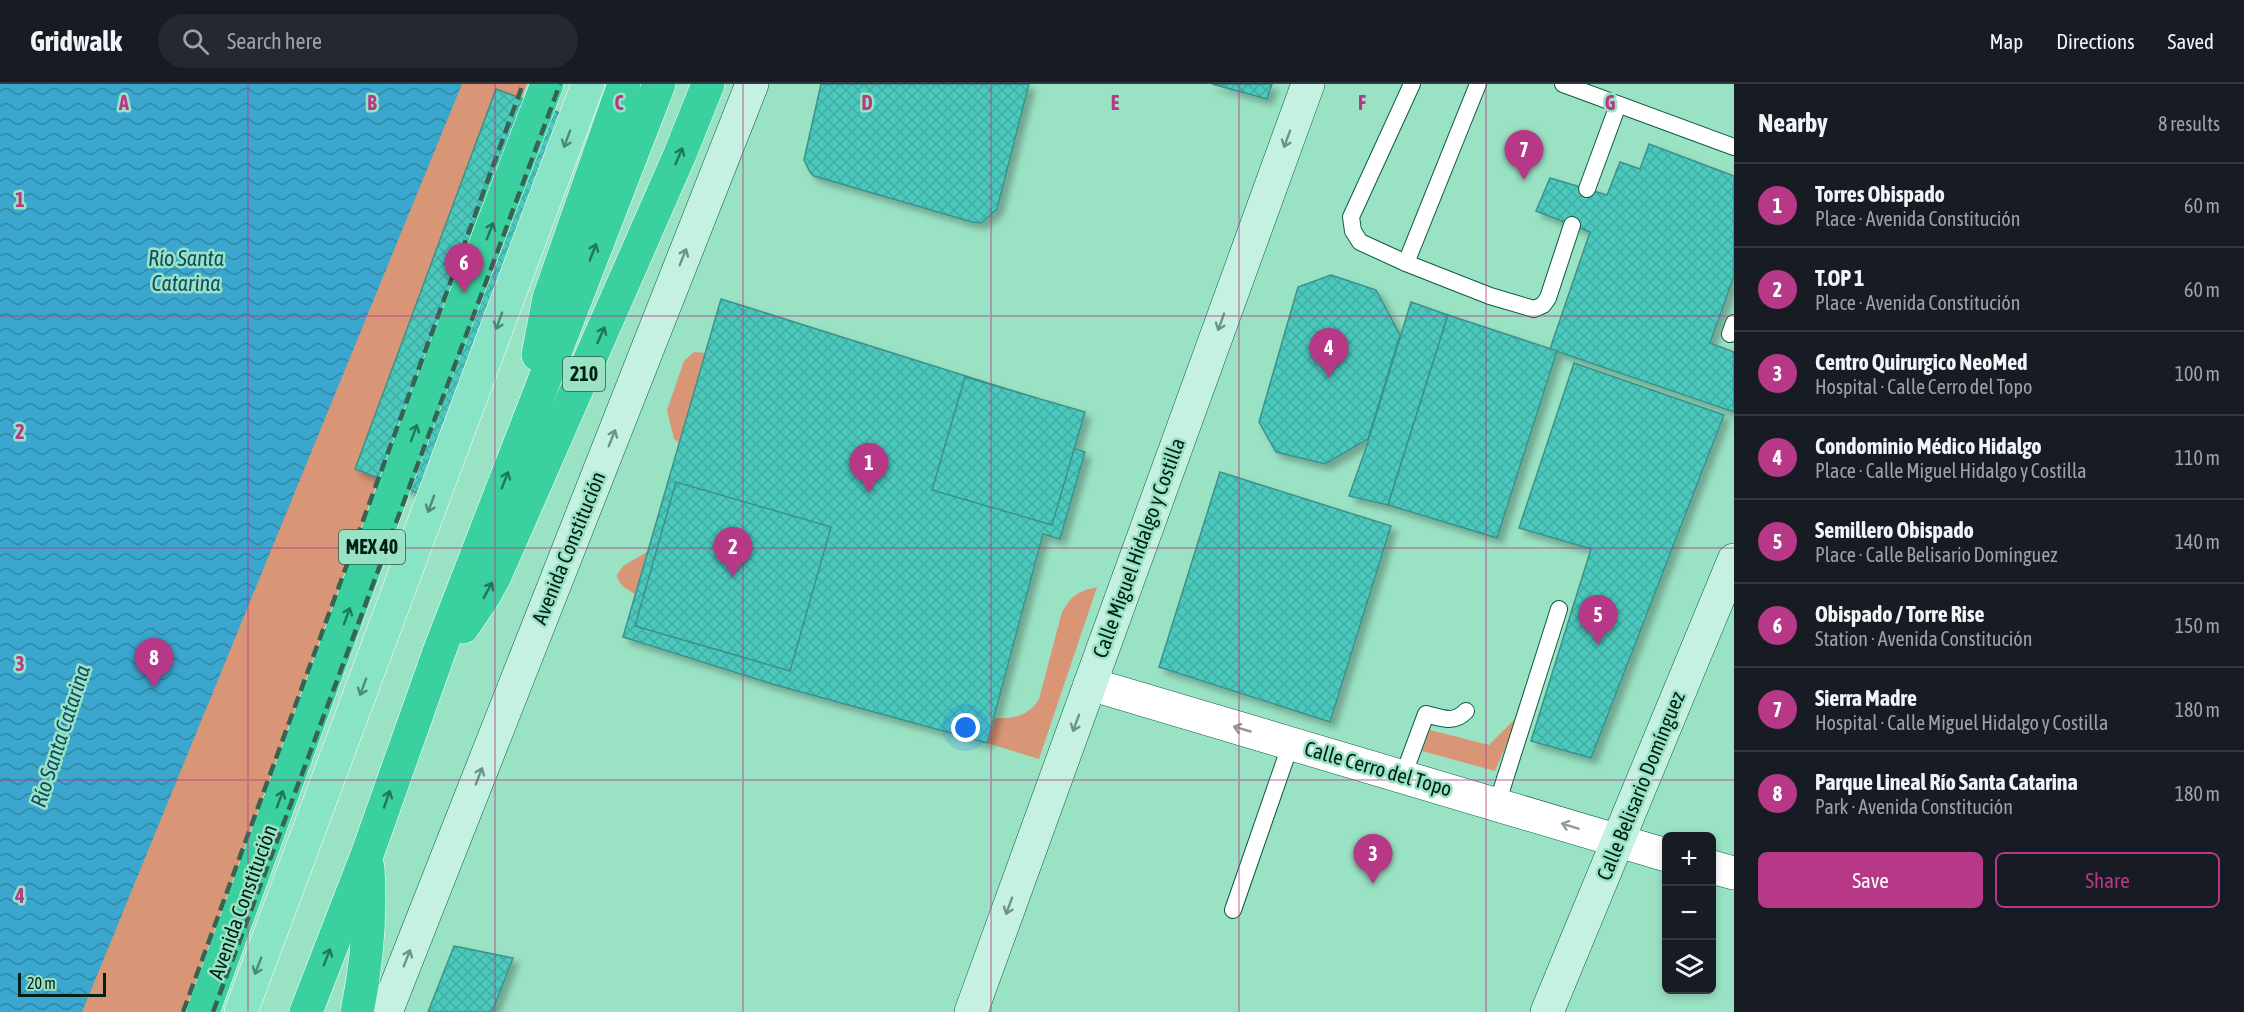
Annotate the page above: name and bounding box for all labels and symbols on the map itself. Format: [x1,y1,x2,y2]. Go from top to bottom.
text: A [118,91,129,114]
text: B [367,91,377,114]
text: C [615,91,624,114]
text: D [861,91,873,114]
text: E [1111,91,1120,114]
text: F [1358,91,1366,114]
text: G [1605,91,1616,114]
one-way arrow [561,129,572,148]
one-way arrow [1281,129,1292,148]
pin: 7 [1504,130,1544,180]
one-way arrow [674,147,685,166]
text: 1 [15,188,25,211]
one-way arrow [485,222,496,241]
one-way arrow [589,243,600,262]
pin: 6 [444,244,484,293]
water label: Río Santa Catarina [148,245,224,296]
one-way arrow [679,248,690,267]
one-way arrow [493,312,504,330]
one-way arrow [1214,312,1225,331]
one-way arrow [596,326,607,344]
pin: 4 [1310,328,1348,378]
road number: 210 [563,357,605,391]
text: 2 [15,420,25,443]
one-way arrow [409,424,420,443]
one-way arrow [607,430,618,448]
street label: Calle Miguel Hidalgo y Costilla [1087,435,1189,661]
pin: 1 [850,444,888,493]
street label: Avenida Constitución [527,468,610,627]
one-way arrow [500,471,511,490]
one-way arrow [425,494,436,513]
pin: 2 [714,528,752,577]
road number: MEX 40 [339,530,405,564]
one-way arrow [483,581,494,599]
pin: 5 [1578,596,1618,645]
one-way arrow [342,607,353,626]
pin: 8 [134,638,174,688]
text: 3 [15,652,25,675]
water label: Río Santa Catarina [25,662,95,810]
one-way arrow [356,677,367,696]
street label: Calle Belisario Domínguez [1591,687,1689,883]
your location [951,713,980,742]
one-way arrow [1069,713,1080,732]
one-way arrow [1233,723,1252,734]
street label: Calle Cerro del Topo [1302,736,1455,801]
one-way arrow [474,767,485,786]
one-way arrow [276,790,287,809]
one-way arrow [382,791,393,809]
one-way arrow [1561,820,1580,831]
street label: Avenida Constitución [203,821,281,982]
pin: 3 [1354,834,1392,884]
text: 4 [14,884,25,907]
one-way arrow [1003,896,1014,915]
one-way arrow [323,949,334,967]
one-way arrow [403,949,414,967]
one-way arrow [252,956,263,975]
scale bar [18,970,106,998]

